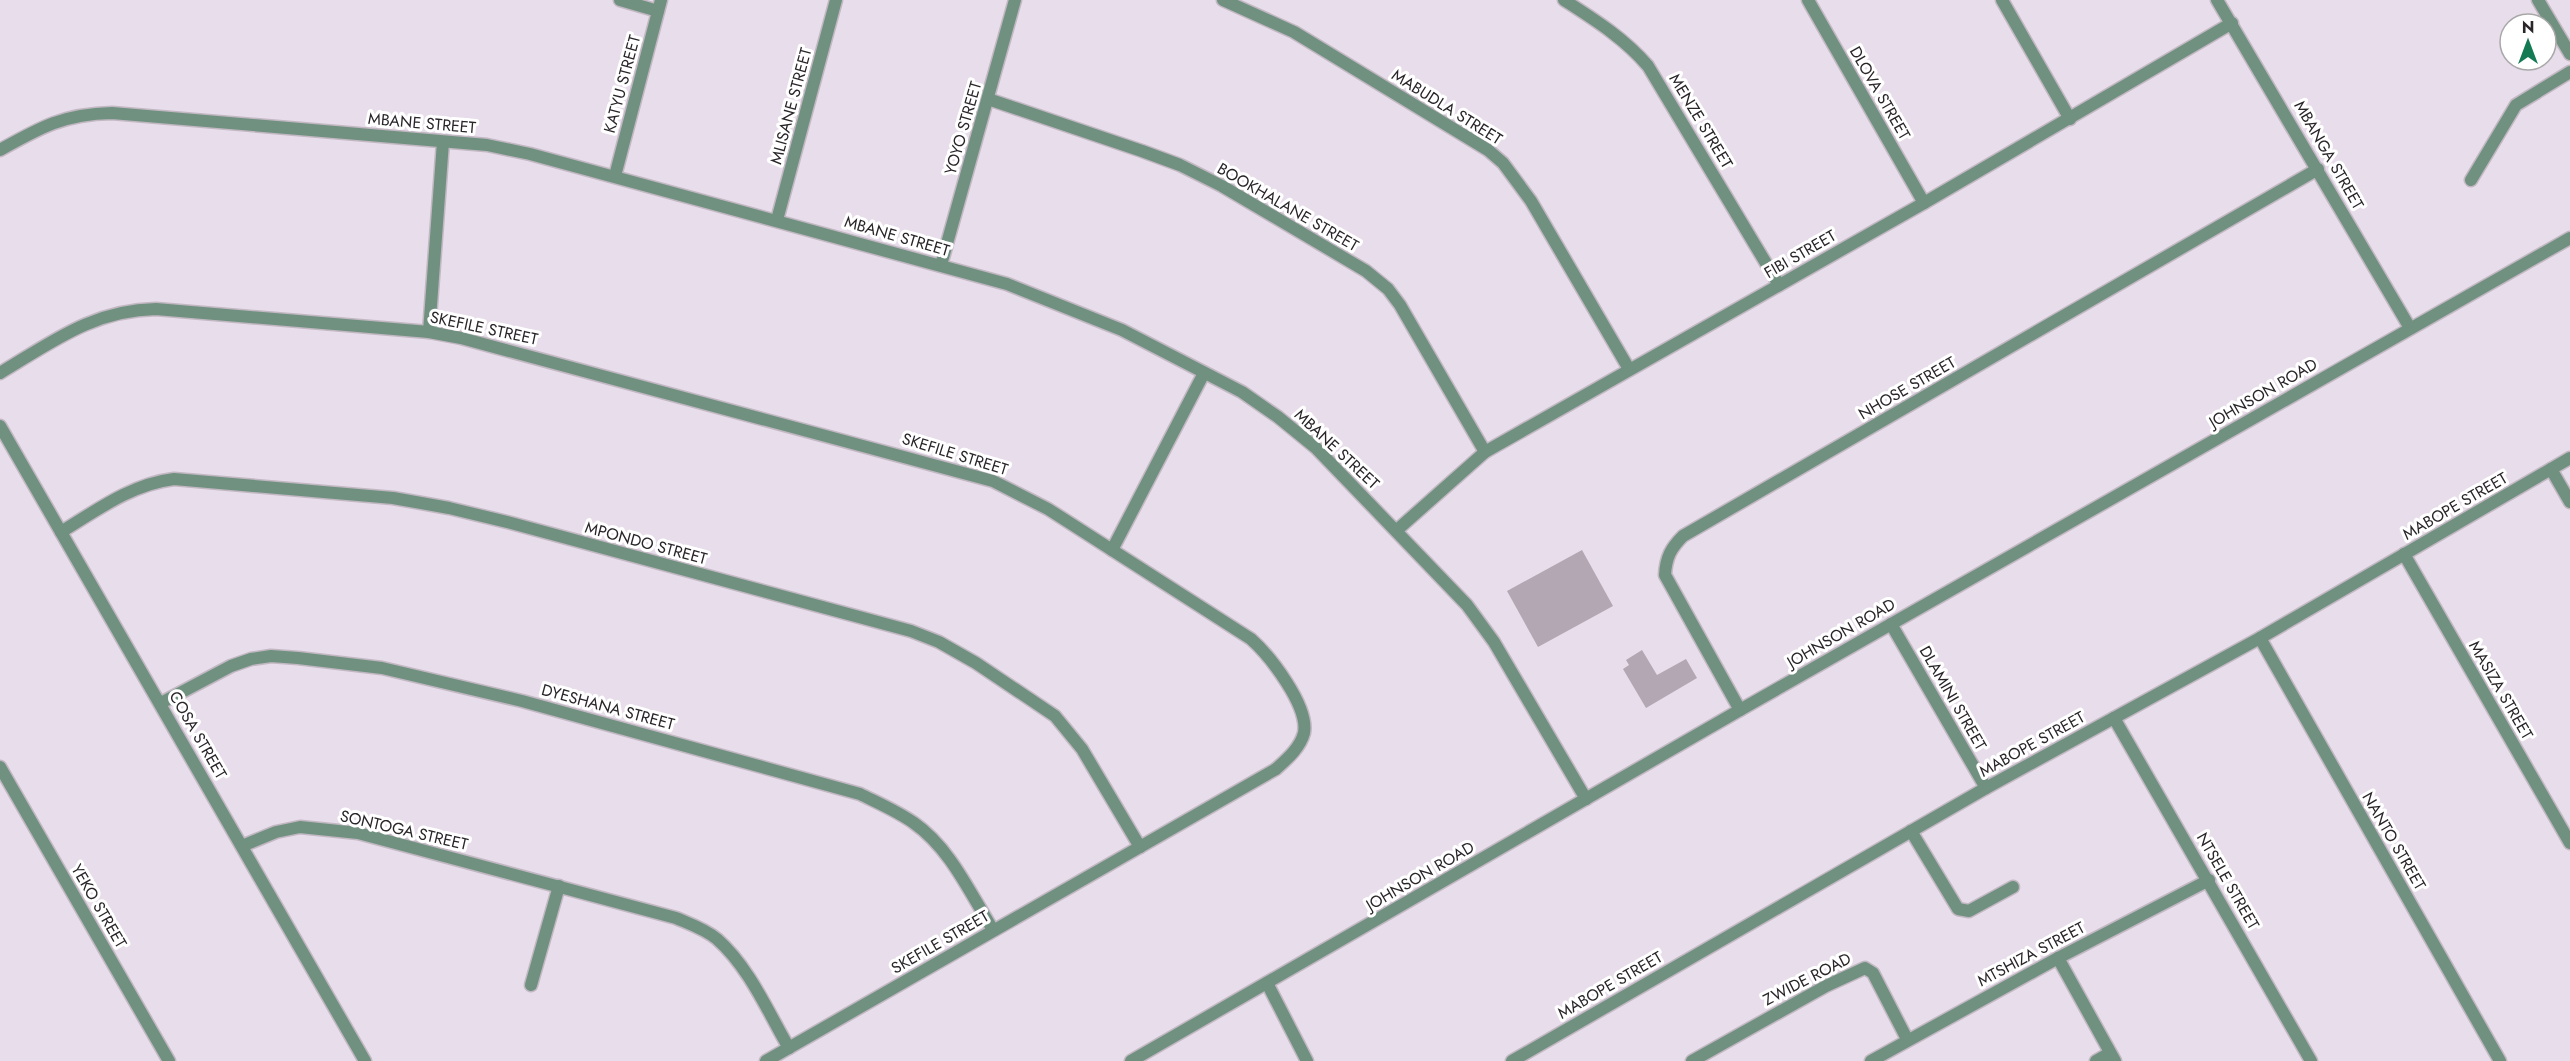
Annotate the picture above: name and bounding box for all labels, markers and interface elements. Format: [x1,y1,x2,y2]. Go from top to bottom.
north arrow [2498,12,2558,72]
text: N [2522,16,2534,39]
street label: KATYU STREET [598,32,646,135]
street label: DLOVA STREET [1844,42,1916,144]
street label: MLISANE STREET [764,45,818,167]
street label: MABUDLA STREET [1387,64,1507,151]
street label: MENZE STREET [1664,69,1739,173]
street label: YOYO STREET [939,78,987,177]
street label: MBANGA STREET [2289,96,2370,214]
street label: MBANE STREET [367,107,478,139]
street label: BOOKHALANE STREET [1213,157,1363,257]
street label: MBANE STREET [842,210,953,262]
street label: FIBI STREET [1760,224,1841,284]
street label: SKEFILE STREET [428,305,541,351]
street label: NHOSE STREET [1854,350,1960,425]
street label: JOHNSON ROAD [2203,353,2321,434]
street label: MBANE STREET [1290,404,1385,495]
street label: SKEFILE STREET [899,427,1011,481]
street label: MABOPE STREET [2398,466,2512,545]
street label: MPONDO STREET [583,516,710,570]
street label: JOHNSON ROAD [1781,593,1899,674]
street label: MASIZA STREET [2463,636,2539,744]
street label: DLAMINI STREET [1914,641,1993,755]
street label: DYESHANA STREET [539,678,678,736]
street label: COSA STREET [164,687,233,784]
street label: MABOPE STREET [1975,705,2090,783]
street label: NANTO STREET [2357,788,2432,895]
street label: SONTOGA STREET [338,804,471,856]
street label: NTSELE STREET [2191,828,2265,934]
street label: JOHNSON ROAD [1360,836,1478,917]
street label: YEKO STREET [66,860,133,953]
street label: SKEFILE STREET [887,904,994,979]
street label: MTSHIZA STREET [1973,916,2089,992]
street label: MABOPE STREET [1553,945,1667,1024]
street label: ZWIDE ROAD [1759,947,1855,1011]

